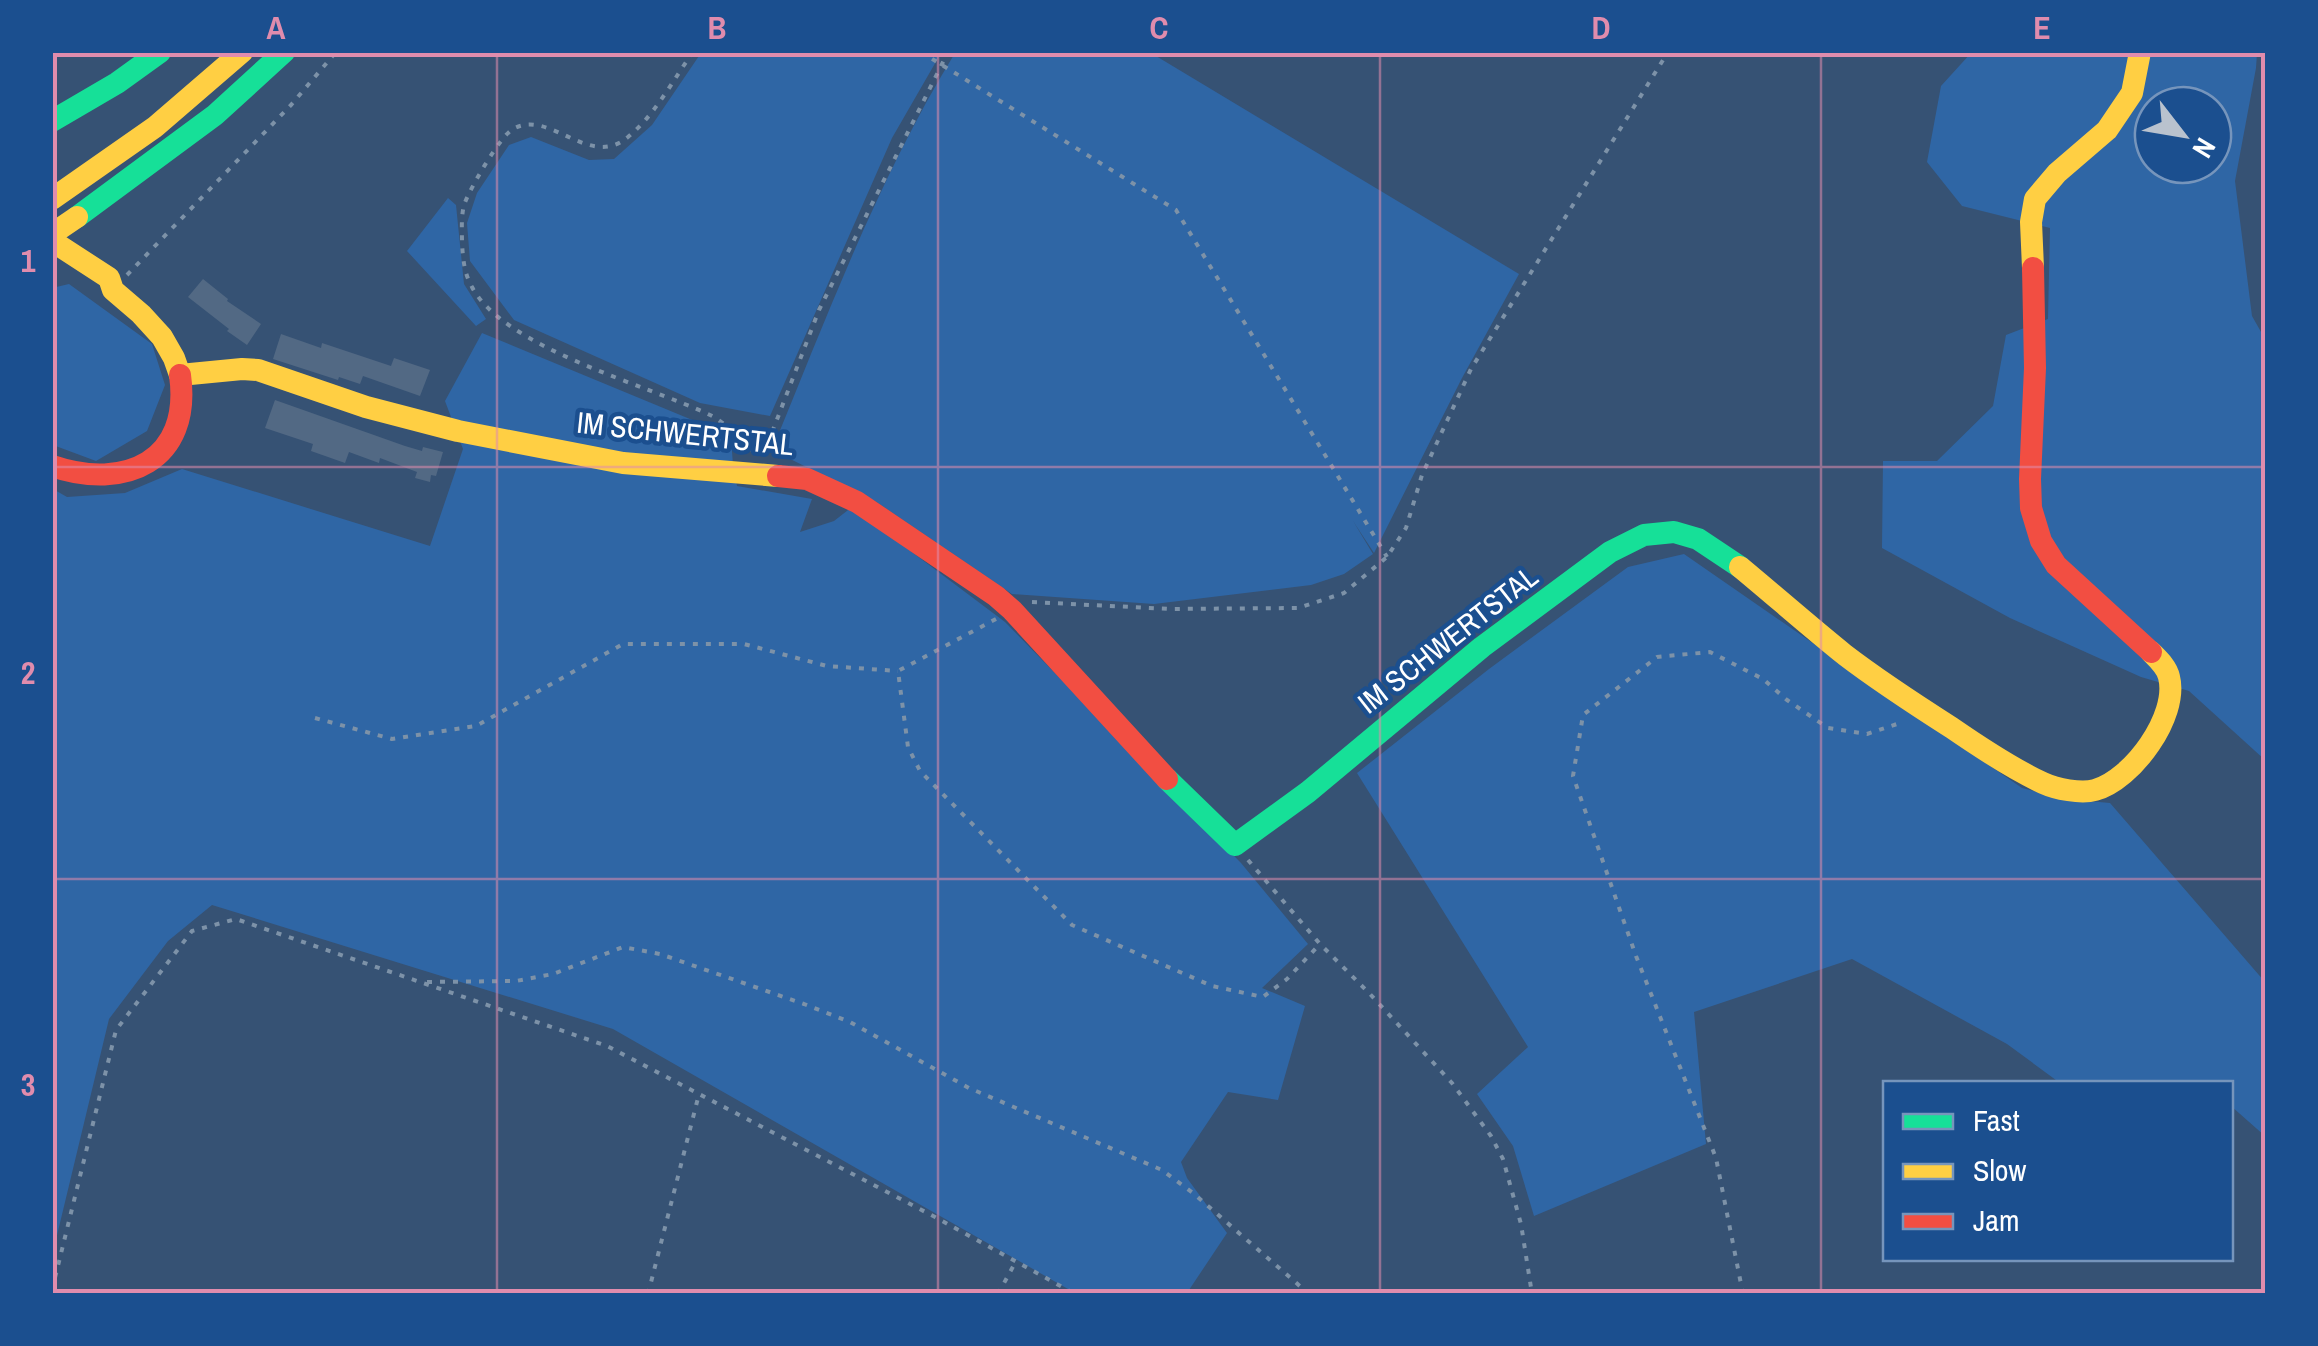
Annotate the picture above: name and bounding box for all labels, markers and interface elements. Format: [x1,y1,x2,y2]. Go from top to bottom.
text: A [267,6,286,49]
text: B [708,6,726,49]
text: C [1150,6,1168,49]
text: D [1592,6,1610,49]
text: E [2033,6,2051,49]
north arrow [2133,85,2233,185]
text: N [2184,131,2225,165]
text: 1 [21,239,36,282]
street label: IM SCHWERTSTAL [575,402,796,464]
street label: IM SCHWERTSTAL [1349,556,1546,722]
text: 2 [21,651,35,694]
text: 3 [21,1063,35,1106]
legend [1883,1081,2233,1261]
text: Fast [1973,1100,2020,1140]
text: Slow [1973,1150,2027,1190]
text: Jam [1973,1200,2019,1240]

